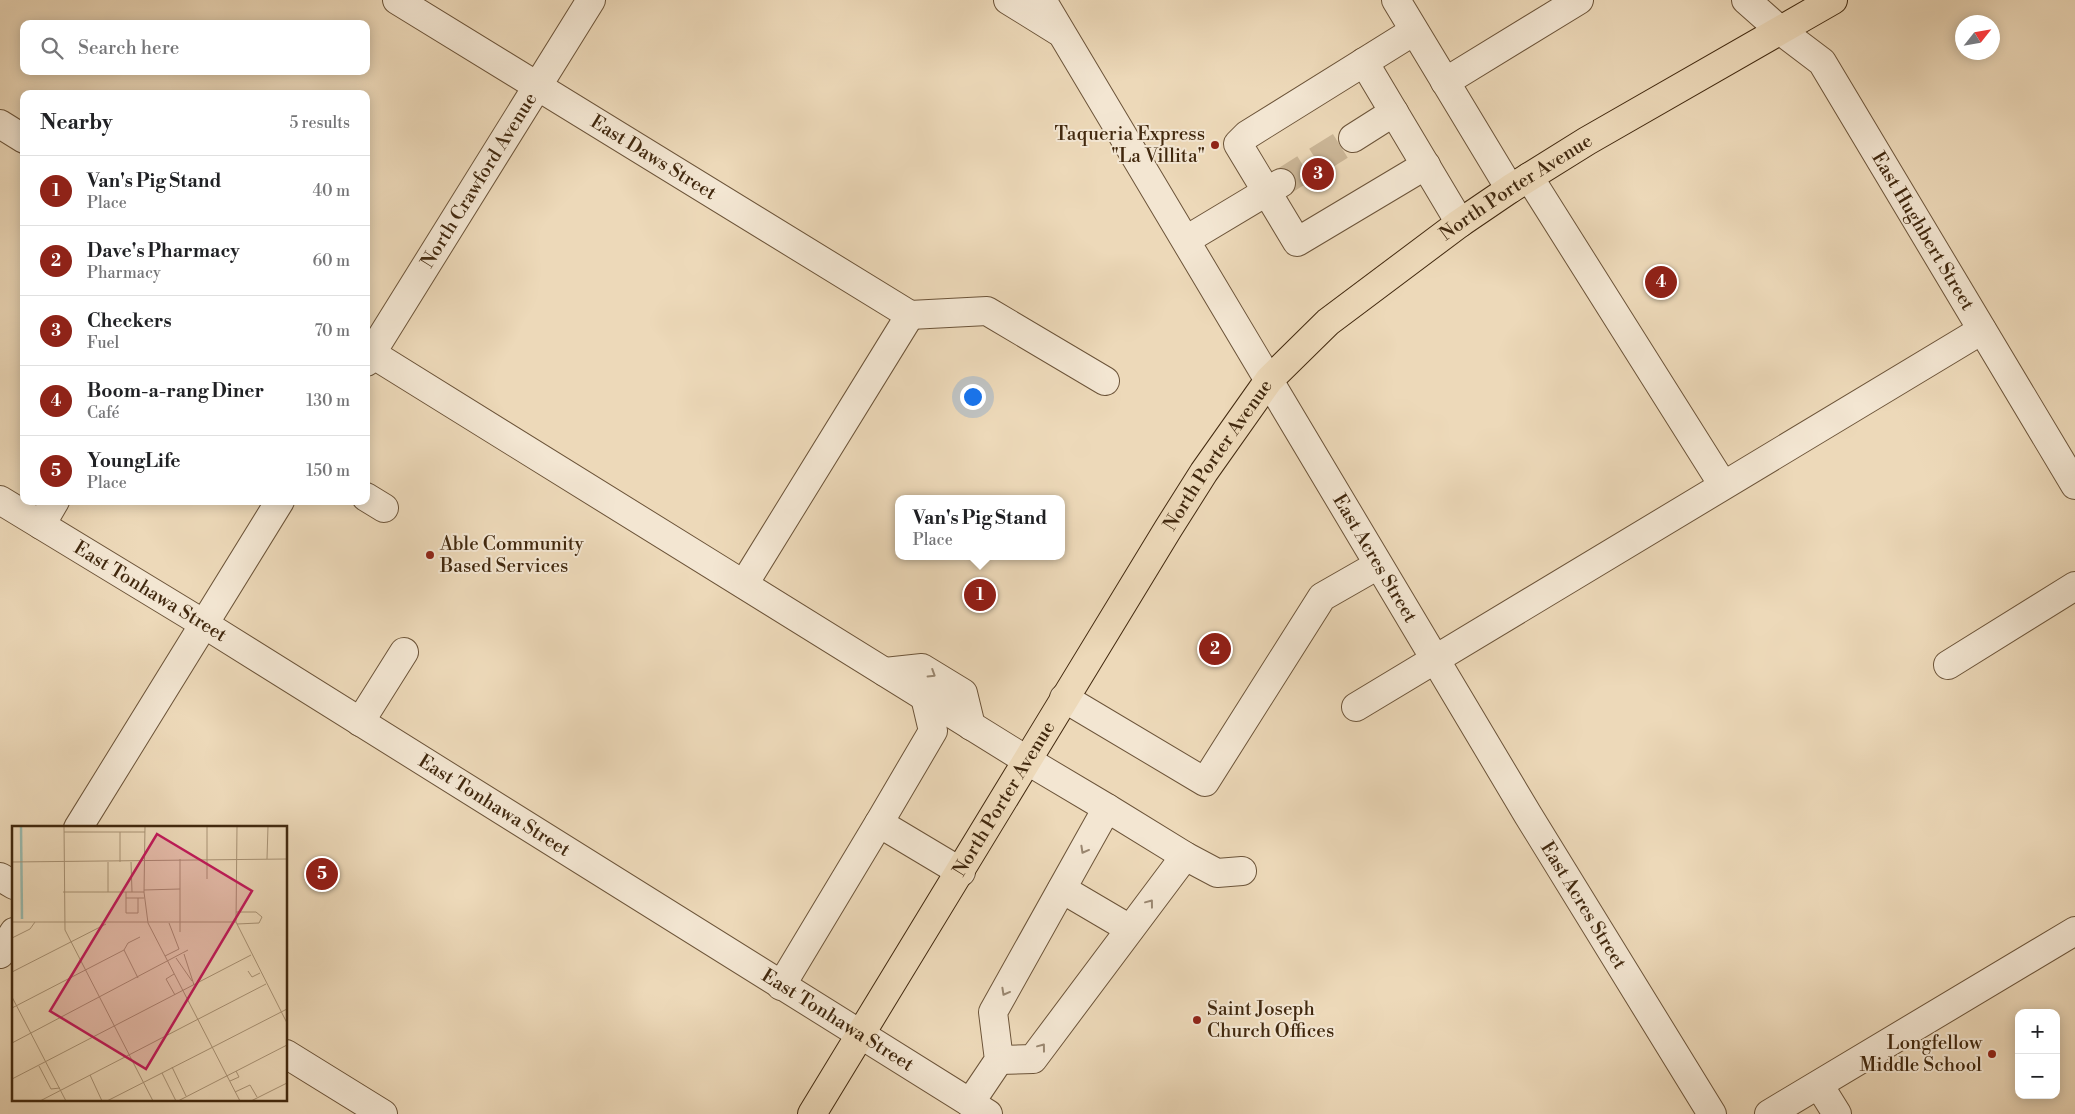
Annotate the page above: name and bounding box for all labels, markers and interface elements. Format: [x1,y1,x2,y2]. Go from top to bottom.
north arrow [1955,15,2000,60]
search box [20,20,370,75]
icon: search [38,34,66,62]
text: Search here [78,36,179,60]
street label: North Crawford Avenue [415,88,542,272]
text: Nearby [40,110,113,136]
street label: East Daws Street [586,110,721,205]
text: 5 results [289,113,350,133]
place label: Taqueria Express "La Villita" [1055,122,1205,168]
street label: North Porter Avenue [1435,129,1597,246]
marker: Taqueria Express "La Villita" [1209,139,1221,151]
street label: East Hughbert Street [1866,147,1980,315]
pin: 3 [1302,155,1334,193]
text: Van's Pig Stand [87,169,221,193]
text: 1 [52,181,60,201]
text: 40 m [313,181,350,201]
text: Place [87,193,127,213]
text: Dave's Pharmacy [87,239,240,263]
text: 2 [51,251,61,271]
text: 60 m [312,251,350,271]
text: Pharmacy [87,263,161,283]
pin: 4 [1645,263,1677,301]
text: Checkers [87,309,172,333]
text: 3 [51,321,61,341]
text: 70 m [314,321,350,341]
text: Fuel [87,333,119,353]
street label: North Porter Avenue [1158,375,1278,535]
text: Boom-a-rang Diner [87,379,264,403]
your location [960,384,986,410]
text: 4 [51,391,61,411]
text: 130 m [306,391,350,411]
text: Café [87,403,120,423]
text: YoungLife [87,449,180,473]
text: 5 [51,461,61,481]
text: 150 m [306,461,350,481]
text: Place [87,473,127,493]
street label: East Acres Street [1327,490,1423,627]
popup [895,495,1065,560]
text: Van's Pig Stand [913,506,1047,530]
text: Place [913,530,953,550]
place label: Able Community Based Services [439,532,585,578]
street label: East Tonhawa Street [69,536,232,647]
marker: Able Community Based Services [424,549,436,561]
pin: 1 [964,576,996,614]
pin: 2 [1199,630,1231,668]
one-way arrow [926,667,935,677]
street label: North Porter Avenue [947,717,1060,881]
street label: East Tonhawa Street [414,749,575,862]
inset map [12,826,288,1102]
street label: East Acres Street [1535,837,1632,974]
one-way arrow [1080,845,1090,854]
pin: 5 [306,855,338,893]
one-way arrow [1144,899,1153,909]
street label: East Tonhawa Street [757,964,918,1077]
one-way arrow [1001,987,1011,996]
place label: Saint Joseph Church Offices [1207,997,1334,1043]
map controls [2015,1009,2060,1099]
button: + [2015,1009,2060,1054]
marker: Saint Joseph Church Offices [1191,1014,1203,1026]
place label: Longfellow Middle School [1860,1031,1983,1077]
one-way arrow [1036,1043,1045,1053]
marker: Longfellow Middle School [1986,1048,1998,1060]
button: − [2015,1054,2060,1099]

